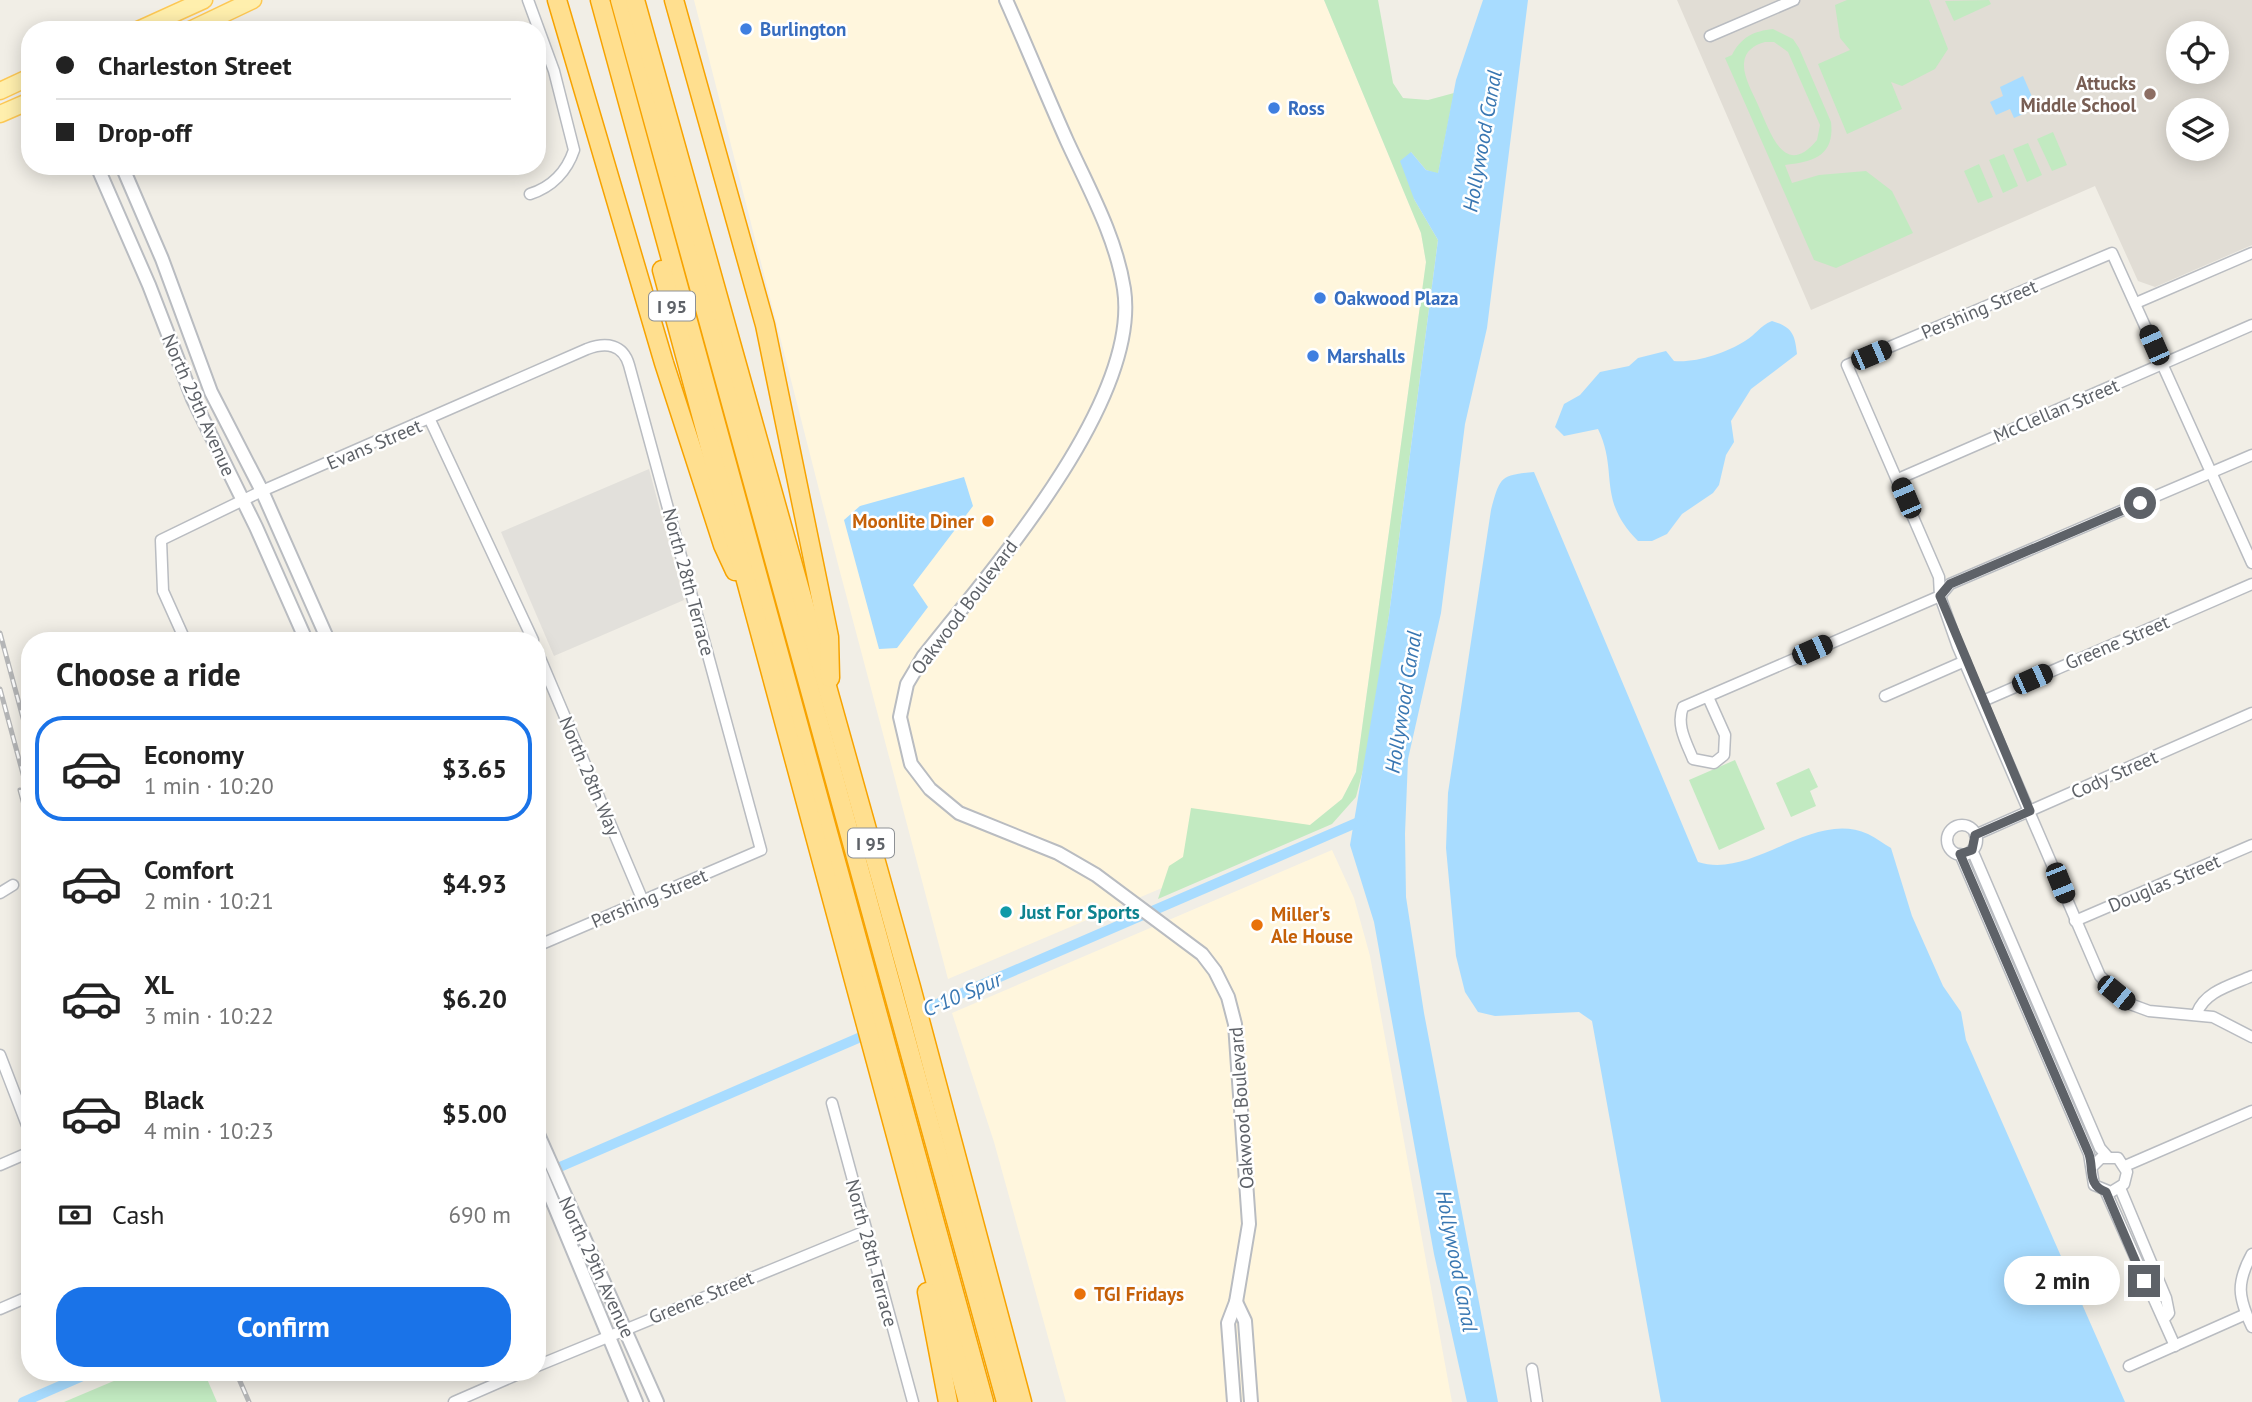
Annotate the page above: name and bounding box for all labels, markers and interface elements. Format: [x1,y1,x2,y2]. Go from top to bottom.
place label: Burlington [760,17,846,41]
marker: Burlington [738,21,754,37]
map controls [2166,21,2229,161]
button: locate [2166,21,2229,84]
text: Charleston Street [98,49,292,82]
water label: Hollywood Canal [1456,68,1508,214]
place label: Attucks Middle School [2021,71,2136,117]
marker: Attucks Middle School [2142,86,2158,102]
place label: Ross [1288,96,1325,120]
button: layers [2166,98,2229,161]
marker: Ross [1266,100,1282,116]
text: Drop-off [98,116,192,149]
street label: Pershing Street [1917,274,2041,344]
place label: Oakwood Plaza [1334,286,1458,310]
marker: Oakwood Plaza [1312,290,1328,306]
road number: I 95 [649,292,695,320]
car [2136,322,2173,368]
street label: North 29th Avenue [157,330,241,480]
car [1848,337,1895,373]
place label: Marshalls [1327,344,1405,368]
marker: Marshalls [1305,348,1321,364]
street label: McClellan Street [1990,373,2123,447]
street label: Evans Street [323,413,426,475]
car [1889,475,1924,521]
route start [2124,487,2156,519]
street label: North 28th Terrace [658,506,720,658]
place label: Moonlite Diner [852,509,974,533]
marker: Moonlite Diner [980,513,996,529]
street label: Oakwood Boulevard [906,535,1022,679]
street label: Greene Street [2061,609,2173,675]
water label: Hollywood Canal [1378,629,1428,775]
car [1789,632,1836,668]
text: Choose a ride [56,653,241,695]
car [2009,661,2056,697]
street label: North 28th Way [554,713,626,839]
icon: car [60,737,123,800]
text: Economy [144,738,244,771]
street label: Cody Street [2067,744,2162,804]
text: $3.65 [442,752,507,785]
text: 1 min · 10:20 [144,771,274,800]
road number: I 95 [848,828,894,858]
street label: Douglas Street [2104,848,2224,917]
icon: car [60,852,123,915]
text: Comfort [144,853,234,886]
car [2043,860,2078,906]
street label: Pershing Street [587,863,711,933]
text: $4.93 [442,867,507,900]
text: 2 min · 10:21 [144,886,274,915]
place label: Just For Sports [1019,900,1140,924]
place label: Miller's Ale House [1271,902,1353,948]
marker: Just For Sports [998,904,1014,920]
marker: Miller's Ale House [1249,917,1265,933]
water label: C-10 Spur [918,964,1008,1023]
icon: car [60,967,123,1030]
text: XL [144,968,174,1001]
car [2094,972,2139,1014]
text: $6.20 [442,982,507,1015]
text: 3 min · 10:22 [144,1001,274,1030]
street label: Oakwood Boulevard [1223,1026,1259,1190]
icon: car [60,1082,123,1145]
text: Black [144,1083,204,1116]
text: $5.00 [442,1097,507,1130]
text: 4 min · 10:23 [144,1116,274,1145]
street label: North 28th Terrace [841,1177,903,1329]
water label: Hollywood Canal [1430,1188,1484,1334]
street label: North 29th Avenue [554,1192,640,1342]
icon: cash [56,1196,94,1234]
text: Cash [112,1198,164,1231]
text: 690 m [449,1200,511,1229]
callout: 2 min [2004,1256,2120,1306]
street label: Greene Street [645,1265,757,1329]
route end [2128,1265,2160,1297]
text: 2 min [2034,1266,2090,1295]
place label: TGI Fridays [1094,1282,1184,1306]
marker: TGI Fridays [1072,1286,1088,1302]
button: Confirm [56,1287,511,1367]

